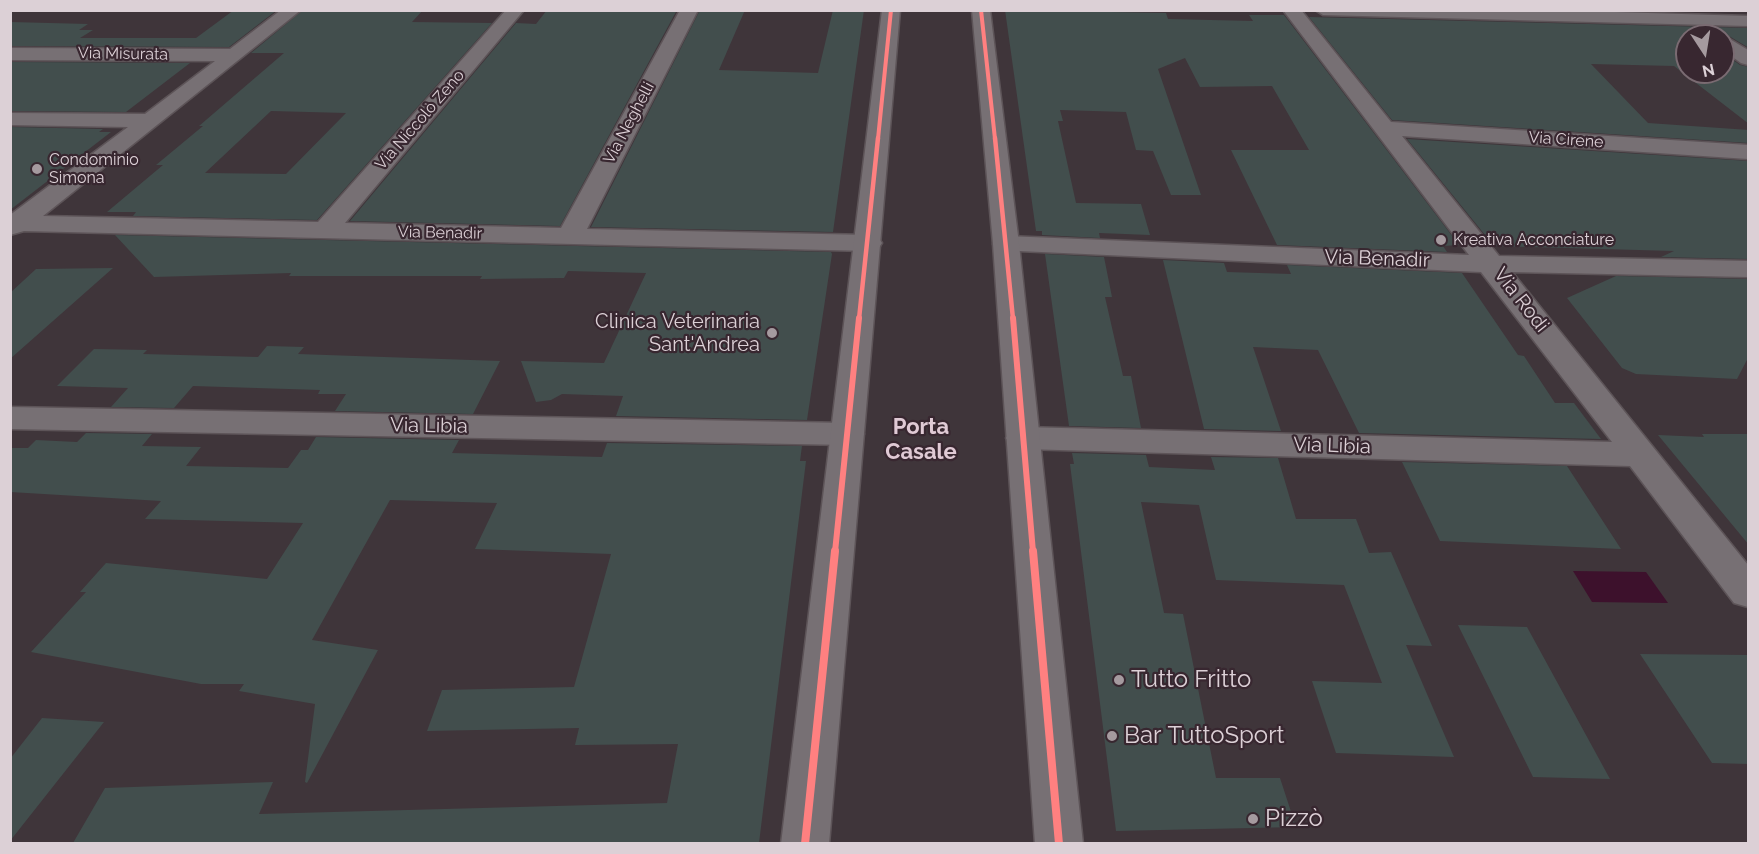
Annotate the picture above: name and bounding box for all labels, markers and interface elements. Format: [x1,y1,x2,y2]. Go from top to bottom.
north arrow [1675,24,1735,84]
street label: Via Misurata [78,44,168,64]
text: N [1700,60,1716,81]
street label: Via Niccolò Zeno [371,66,469,174]
street label: Via Neghelli [600,79,658,167]
street label: Via Cirene [1528,128,1604,152]
place label: Condominio Simona [49,150,139,188]
marker: Condominio Simona [30,162,44,176]
street label: Via Benadir [398,223,482,243]
place label: Kreativa Acconciature [1453,230,1614,250]
marker: Kreativa Acconciature [1434,233,1448,247]
street label: Via Benadir [1324,245,1430,273]
street label: Via Rodi [1488,263,1554,337]
place label: Clinica Veterinaria Sant'Andrea [595,310,760,357]
marker: Clinica Veterinaria Sant'Andrea [765,326,779,340]
street label: Via Libia [390,413,468,439]
district label: Porta Casale [885,414,957,466]
street label: Via Libia [1293,433,1371,459]
place label: Tutto Fritto [1131,666,1251,694]
marker: Tutto Fritto [1112,673,1126,687]
place label: Bar TuttoSport [1124,722,1285,750]
marker: Bar TuttoSport [1105,729,1119,743]
place label: Pizzò [1265,805,1323,833]
marker: Pizzò [1246,812,1260,826]

